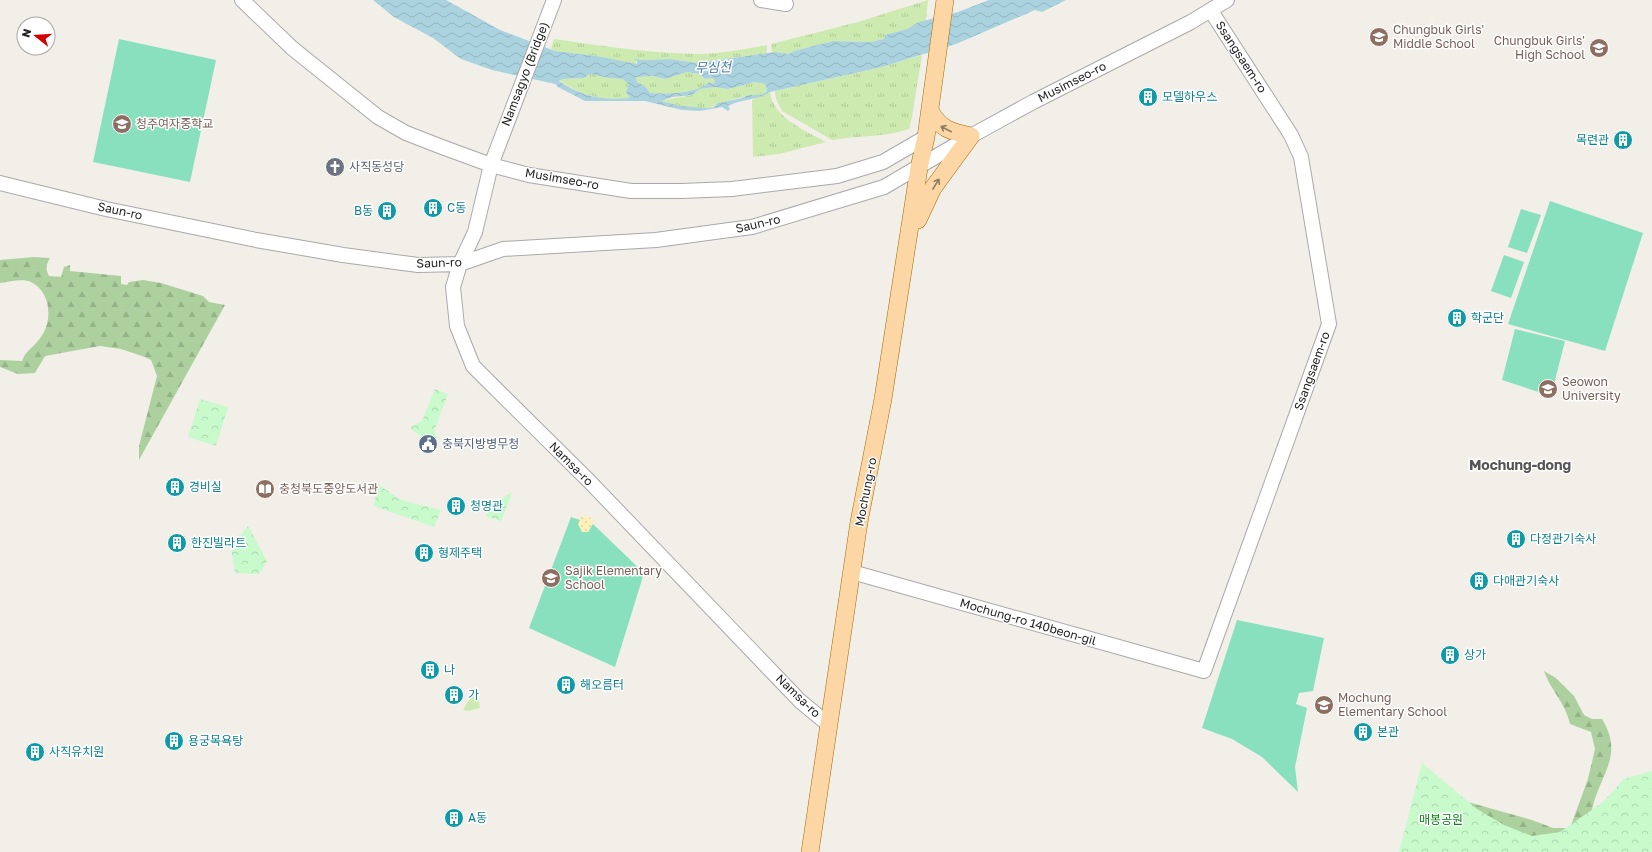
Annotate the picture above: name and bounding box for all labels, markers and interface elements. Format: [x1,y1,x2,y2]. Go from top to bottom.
north arrow [16,16,56,56]
street label: Ssangsaem-ro [1213,18,1270,95]
street label: Namsagyo (Bridge) [498,20,551,128]
place label: Chungbuk Girls' Middle School [1393,22,1484,51]
school or university icon: Chungbuk Girls' Middle School [1368,26,1390,48]
text: N [19,27,33,39]
place label: Chungbuk Girls' High School [1494,33,1585,62]
school or university icon: Chungbuk Girls' High School [1588,37,1610,59]
water label: 무심천 [695,58,732,76]
street label: Musimseo-ro [1035,58,1108,105]
building icon: 모델하우스 [1137,86,1159,108]
place label: 모델하우스 [1162,89,1217,104]
school or university icon: 청주여자중학교 [111,113,133,135]
place label: 청주여자중학교 [136,116,213,131]
one-way arrow [940,125,952,132]
building icon: 목련관 [1612,129,1634,151]
place label: 목련관 [1576,132,1609,147]
church icon: 사직동성당 [324,156,346,178]
place label: 사직동성당 [349,159,404,174]
street label: Musimseo-ro [524,165,600,192]
one-way arrow [932,178,940,190]
building icon: C동 [422,197,444,219]
street label: Saun-ro [96,198,144,223]
building icon: B동 [376,200,398,222]
place label: C동 [447,200,466,215]
place label: B동 [354,203,373,218]
street label: Saun-ro [734,211,782,236]
street label: Saun-ro [416,254,462,271]
building icon: 학군단 [1446,307,1468,329]
place label: 학군단 [1471,310,1504,325]
street label: Ssangsaem-ro [1290,329,1333,412]
place label: Seowon University [1562,374,1621,403]
school or university icon: Seowon University [1537,378,1559,400]
public building icon: 충북지방병무청 [417,433,439,455]
place label: 충북지방병무청 [442,436,519,451]
street label: Namsa-ro [546,439,596,489]
street label: Mochung-ro [851,456,880,528]
district label: Mochung-dong [1469,456,1571,473]
building icon: 경비실 [164,476,186,498]
library icon: 충청북도중앙도서관 [254,478,276,500]
place label: 경비실 [189,479,222,494]
place label: 충청북도중앙도서관 [279,481,378,496]
building icon: 청명관 [445,495,467,517]
place label: 청명관 [470,498,503,513]
building icon: 다정관기숙사 [1505,528,1527,550]
place label: 다정관기숙사 [1530,531,1596,546]
building icon: 한진빌라트 [166,532,188,554]
place label: 한진빌라트 [191,535,246,550]
building icon: 형제주택 [413,542,435,564]
place label: 형제주택 [438,545,482,560]
place label: Sajik Elementary School [565,563,662,592]
school or university icon: Sajik Elementary School [540,567,562,589]
building icon: 다애관기숙사 [1468,570,1490,592]
place label: 다애관기숙사 [1493,573,1559,588]
street label: Mochung-ro 140beon-gil [958,595,1098,648]
building icon: 상가 [1439,644,1461,666]
place label: 상가 [1464,647,1486,662]
building icon: 나 [419,659,441,681]
place label: 나 [444,662,455,677]
street label: Namsa-ro [773,671,824,720]
building icon: 해오름터 [555,674,577,696]
place label: 해오름터 [580,677,624,692]
building icon: 가 [443,684,465,706]
place label: 가 [468,687,479,702]
place label: Mochung Elementary School [1338,690,1447,719]
school or university icon: Mochung Elementary School [1313,694,1335,716]
building icon: 본관 [1352,721,1374,743]
place label: 본관 [1377,724,1399,739]
building icon: 용궁목욕탕 [163,730,185,752]
place label: 용궁목욕탕 [188,733,243,748]
building icon: 사직유치원 [24,741,46,763]
place label: 사직유치원 [49,744,104,759]
building icon: A동 [443,807,465,829]
place label: A동 [468,810,487,825]
park label: 매봉공원 [1419,812,1463,827]

